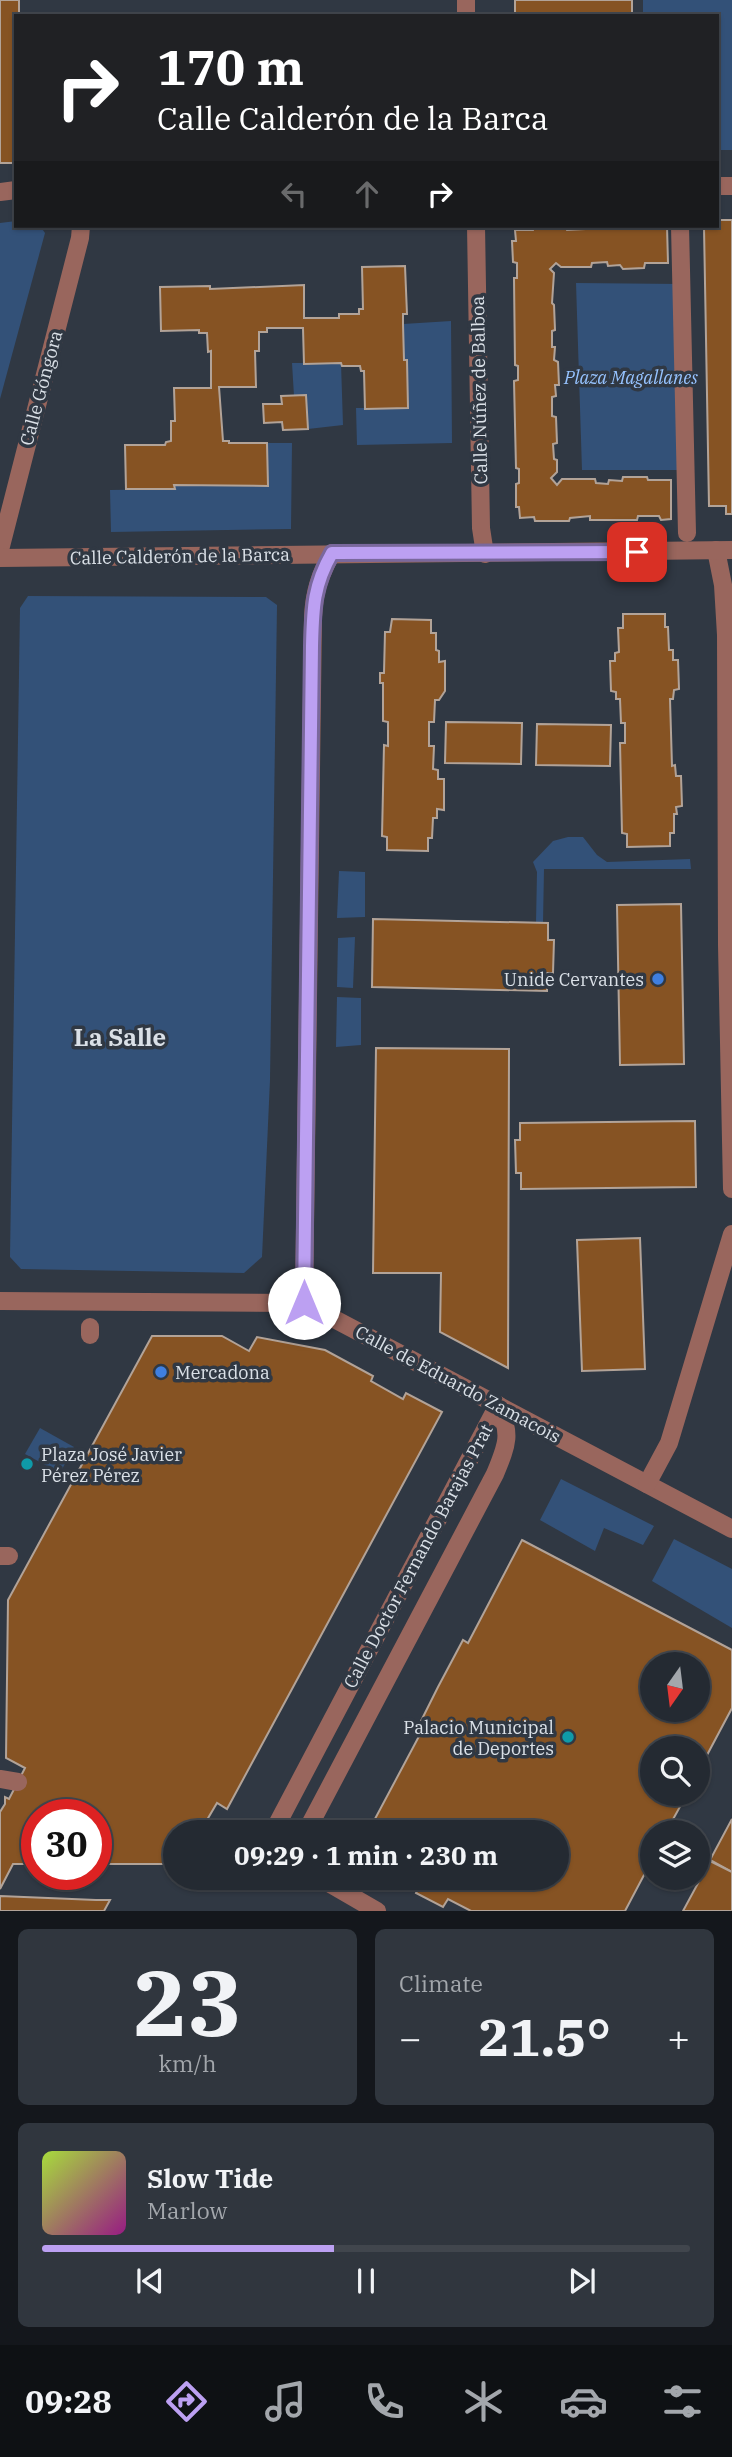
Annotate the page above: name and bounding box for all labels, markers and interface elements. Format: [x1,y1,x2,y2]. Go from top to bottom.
text: 170 m [157,35,304,98]
icon: right [42,42,133,133]
text: Calle Calderón de la Barca [157,97,548,139]
icon: left [275,175,313,213]
icon: ahead [348,175,386,213]
icon: right [421,175,459,213]
street label: Calle Núñez de Balboa [466,295,492,485]
street label: Calle Góngora [15,328,67,448]
park label: Plaza Magallanes [563,366,698,389]
pin [607,522,667,582]
icon: arrive [618,533,656,571]
street label: Calle Calderón de la Barca [70,543,290,569]
place label: Unide Cervantes [504,968,644,991]
marker: Unide Cervantes [650,971,666,987]
district label: La Salle [74,1021,166,1053]
position arrow [267,1266,341,1340]
street label: Calle de Eduardo Zamacois [351,1320,565,1448]
place label: Mercadona [175,1361,270,1384]
marker: Mercadona [153,1364,169,1380]
street label: Calle Doctor Fernando Barajas Prat [338,1420,498,1692]
place label: Plaza José Javier Pérez Pérez [41,1443,182,1487]
marker: Plaza José Javier Pérez Pérez [19,1456,35,1472]
north arrow [640,1652,710,1722]
map controls [640,1652,710,1890]
place label: Palacio Municipal de Deportes [403,1716,554,1760]
marker: Palacio Municipal de Deportes [560,1729,576,1745]
button: search [640,1736,710,1806]
speed limit sign: 30 [21,1799,112,1890]
button: layers [640,1820,710,1890]
text: 09:29 · 1 min · 230 m [234,1838,498,1872]
text: 23 [133,1943,242,2061]
text: Climate [399,1968,483,1998]
text: 21.5° [478,2003,611,2070]
text: − [399,2013,422,2062]
text: + [667,2013,690,2062]
text: km/h [158,2048,217,2078]
text: Slow Tide [147,2161,273,2195]
text: Marlow [147,2195,227,2225]
icon: previous [131,2262,169,2300]
icon: pause [347,2262,385,2300]
icon: next [563,2262,601,2300]
icon: directions [162,2377,211,2426]
icon: music [261,2377,310,2426]
icon: phone [360,2377,409,2426]
icon: climate [459,2377,508,2426]
icon: car [559,2377,608,2426]
icon: filters [658,2377,707,2426]
text: 09:28 [25,2380,112,2422]

